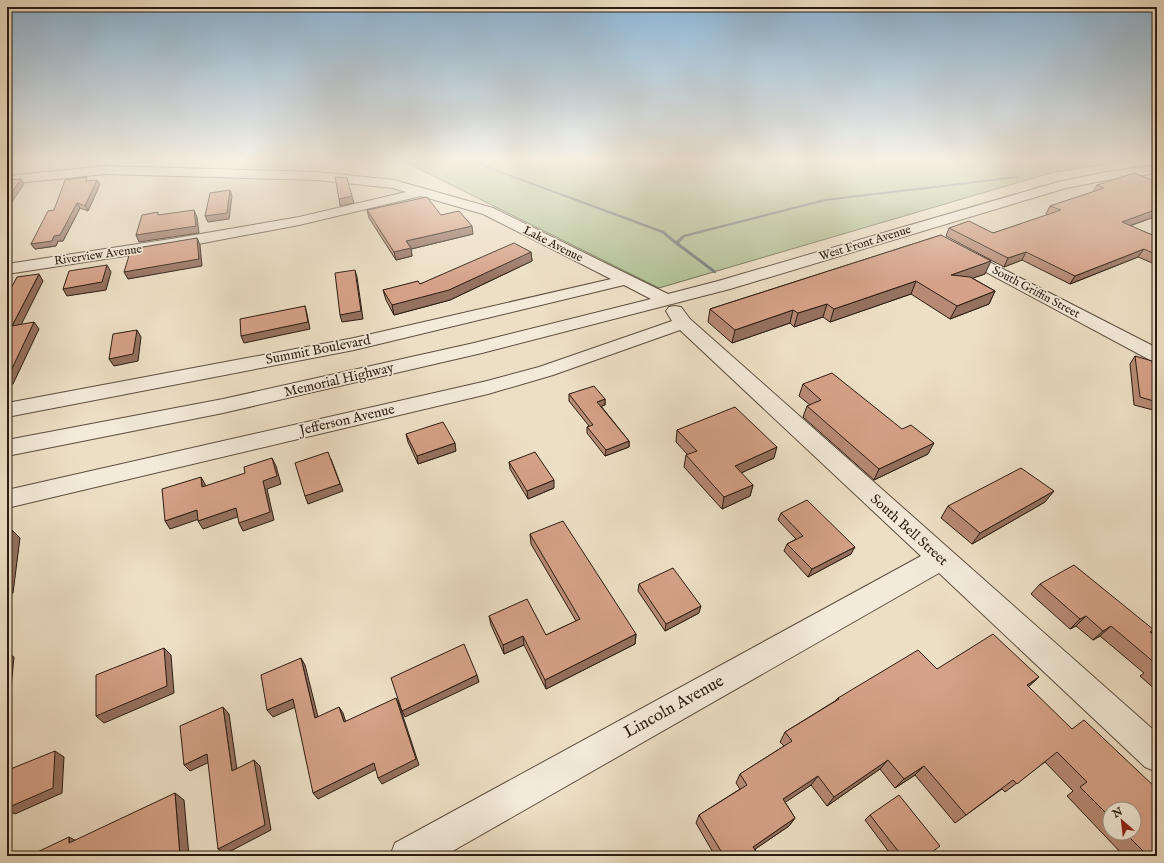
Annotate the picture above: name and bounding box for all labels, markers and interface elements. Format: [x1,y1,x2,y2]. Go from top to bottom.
street label: West Front Avenue [817,222,913,264]
street label: Lake Avenue [521,223,586,266]
street label: Riverview Avenue [53,241,143,269]
street label: South Griffin Street [990,263,1082,321]
street label: Summit Boulevard [264,331,373,369]
street label: Memorial Highway [282,359,396,401]
street label: Jefferson Avenue [296,400,397,440]
street label: South Bell Street [866,490,952,570]
street label: Lincoln Avenue [620,671,728,743]
north arrow [1102,801,1142,841]
text: N [1109,804,1126,822]

